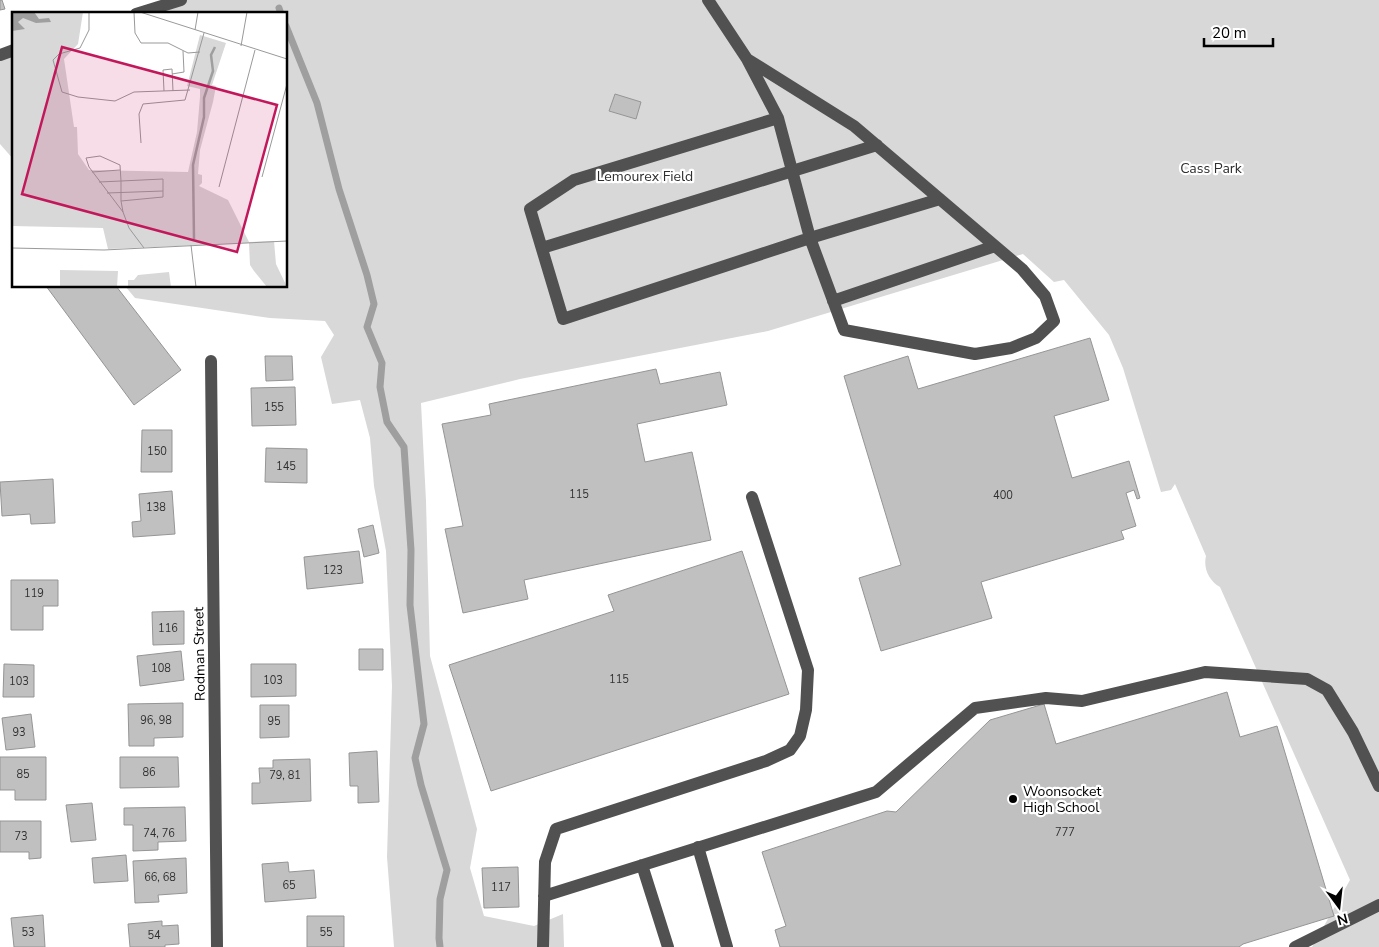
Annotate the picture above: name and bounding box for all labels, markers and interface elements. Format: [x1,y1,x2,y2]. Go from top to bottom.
inset map [12,12,288,288]
scale bar [1204,15,1273,47]
text: 20 m [1212,23,1247,43]
park label: Cass Park [1180,159,1243,178]
park label: Lemourex Field [597,167,693,186]
house number: 155 [264,400,284,415]
house number: 150 [147,444,167,459]
house number: 145 [276,459,296,474]
house number: 115 [569,487,589,502]
house number: 400 [993,488,1013,503]
house number: 138 [146,500,166,515]
house number: 123 [323,563,343,578]
house number: 119 [24,586,44,601]
street label: Rodman Street [189,607,210,701]
house number: 116 [158,621,178,636]
house number: 108 [151,661,171,676]
house number: 115 [609,672,629,687]
house number: 103 [263,673,283,688]
house number: 103 [9,674,29,689]
house number: 96, 98 [140,713,172,728]
house number: 95 [267,714,281,729]
house number: 93 [12,725,26,740]
house number: 86 [142,765,156,780]
house number: 85 [16,767,30,782]
house number: 79, 81 [269,768,301,783]
place label: Woonsocket High School [1023,782,1101,817]
marker: Woonsocket High School [1007,793,1019,805]
house number: 777 [1055,825,1075,840]
house number: 74, 76 [143,826,175,841]
house number: 73 [14,829,28,844]
house number: 66, 68 [144,870,176,885]
house number: 65 [282,878,296,893]
house number: 117 [491,880,511,895]
north arrow [1314,882,1364,932]
text: N [1335,909,1350,930]
house number: 53 [21,925,35,940]
house number: 55 [319,925,333,940]
house number: 54 [147,928,161,943]

